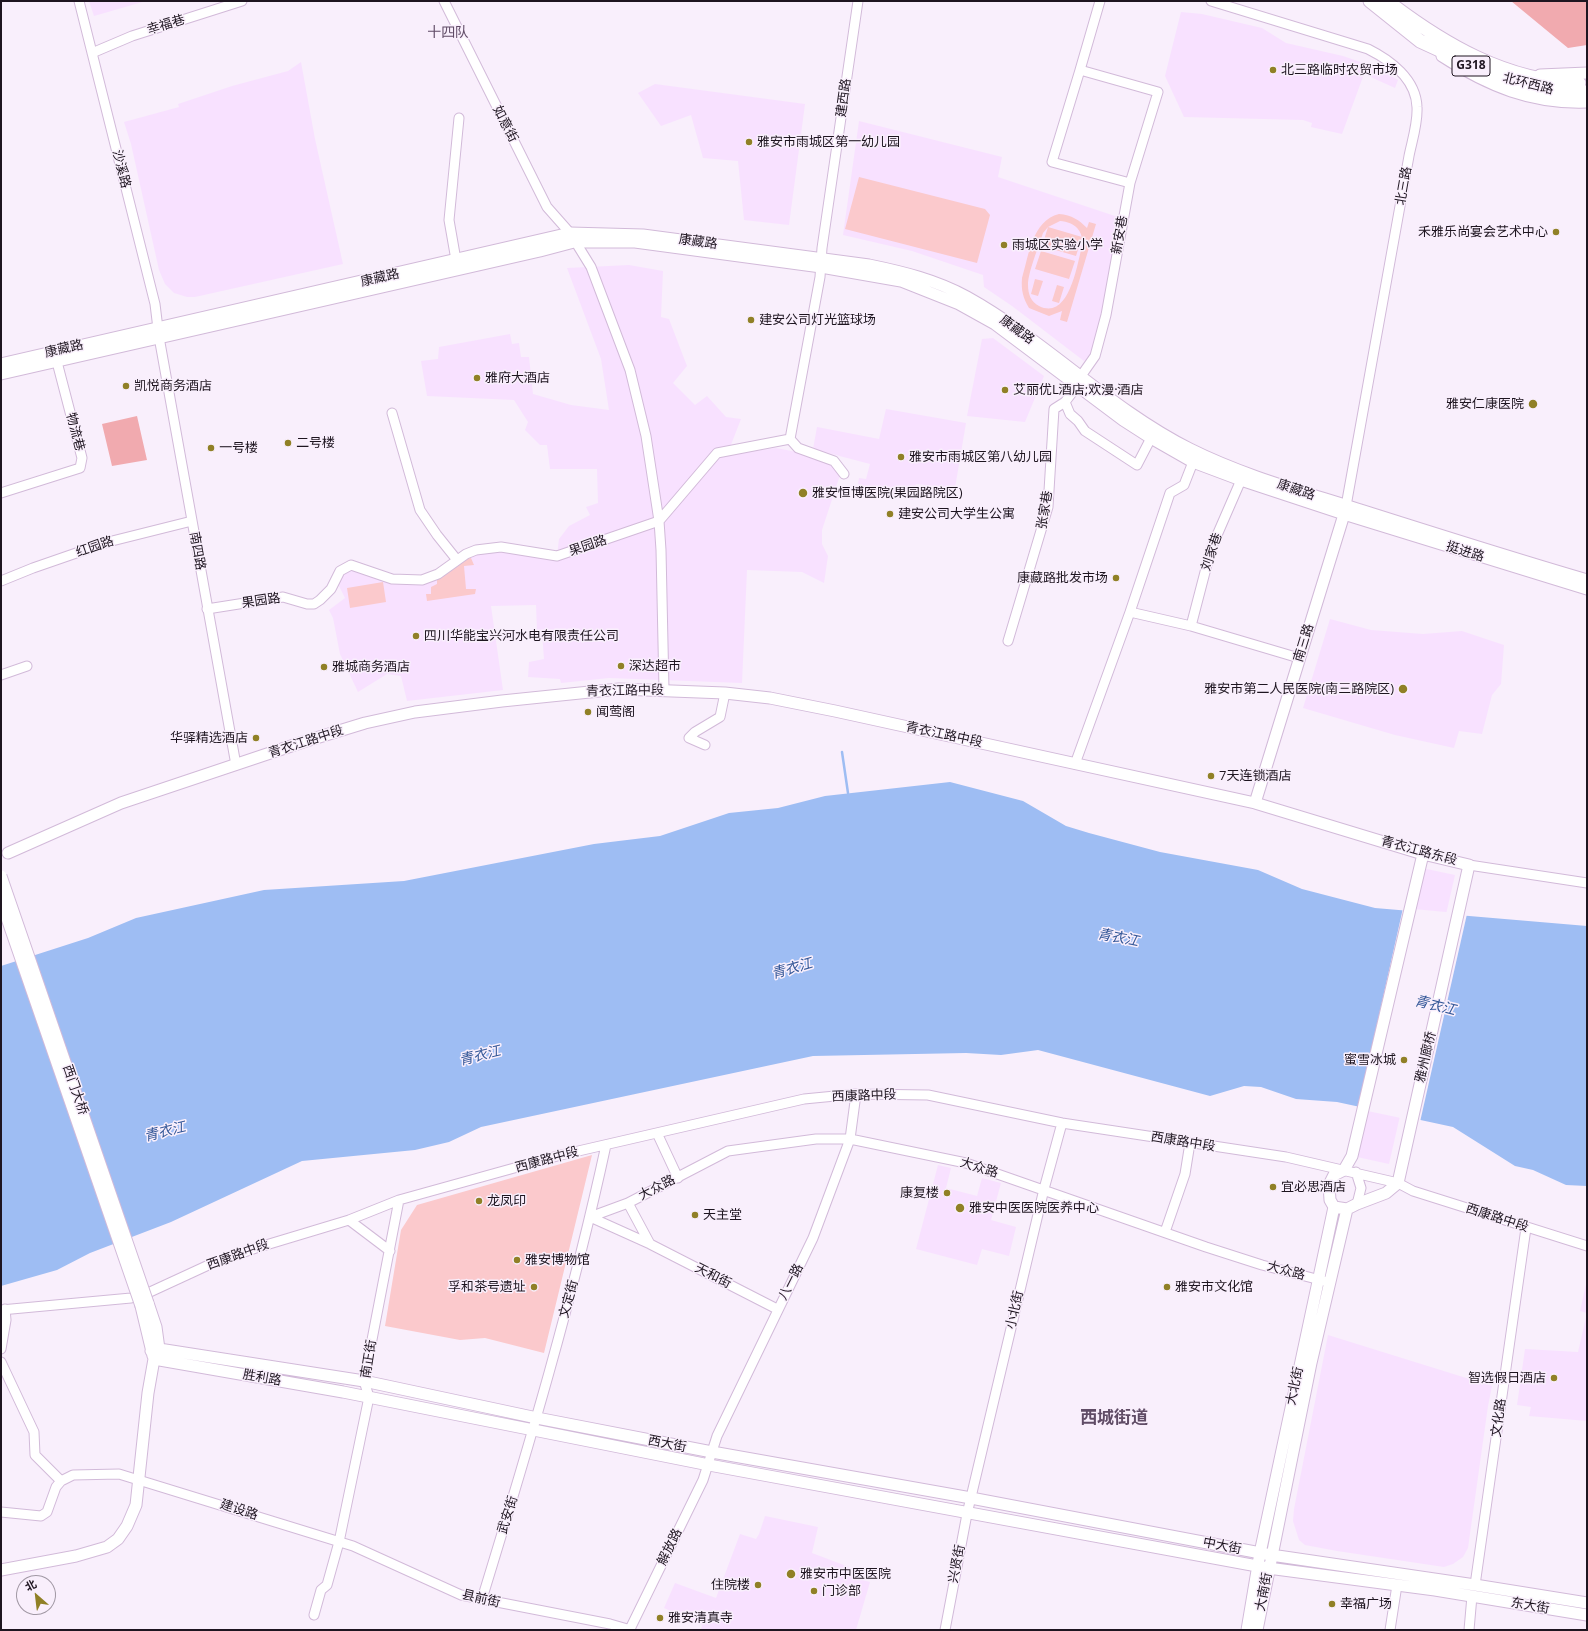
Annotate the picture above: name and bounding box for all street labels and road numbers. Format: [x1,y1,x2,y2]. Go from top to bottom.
street label: 幸福巷 [145,12,187,38]
road number: G318 [1452,56,1490,76]
street label: 北环西路 [1501,70,1555,98]
street label: 建西路 [834,78,854,118]
street label: 如意街 [489,103,521,145]
street label: 沙溪路 [109,148,133,190]
street label: 北三路 [1393,165,1415,207]
street label: 新安巷 [1109,214,1131,256]
street label: 康藏路 [678,232,718,252]
street label: 康藏路 [359,266,401,290]
street label: 康藏路 [997,312,1037,348]
street label: 康藏路 [43,337,85,361]
street label: 物流巷 [62,411,88,453]
street label: 康藏路 [1275,476,1317,504]
street label: 张家巷 [1034,490,1056,530]
street label: 南四路 [186,530,208,572]
street label: 刘家巷 [1198,531,1226,573]
street label: 果园路 [567,532,609,560]
street label: 红园路 [74,533,116,561]
street label: 挺进路 [1444,539,1486,565]
street label: 果园路 [241,591,281,611]
street label: 南三路 [1291,622,1317,664]
street label: 青衣江路中段 [586,683,664,699]
street label: 青衣江路中段 [904,719,984,751]
street label: 青衣江路中段 [266,723,346,761]
street label: 青衣江路东段 [1379,833,1459,869]
street label: 雅州廊桥 [1413,1030,1439,1084]
street label: 西门大桥 [59,1063,91,1117]
street label: 西康路中段 [831,1087,897,1105]
street label: 西康路中段 [1150,1129,1216,1155]
street label: 西康路中段 [514,1144,580,1176]
street label: 大众路 [958,1155,1000,1181]
street label: 大众路 [636,1172,678,1204]
street label: 西康路中段 [1464,1201,1530,1235]
street label: 西康路中段 [205,1237,271,1273]
street label: 大众路 [1265,1258,1307,1284]
street label: 天和街 [692,1260,734,1292]
street label: 八一路 [775,1261,807,1303]
street label: 文定街 [556,1278,582,1320]
street label: 小北街 [1003,1289,1027,1331]
street label: 南正街 [358,1339,380,1379]
street label: 大北街 [1283,1365,1307,1407]
street label: 胜利路 [241,1367,283,1389]
street label: 文化路 [1489,1398,1509,1438]
street label: 西大街 [646,1433,688,1455]
street label: 武安街 [495,1494,521,1536]
street label: 建设路 [218,1497,260,1523]
street label: 解放路 [654,1526,686,1568]
street label: 中大街 [1201,1535,1243,1557]
street label: 兴贤街 [946,1543,968,1585]
street label: 大南街 [1253,1571,1275,1613]
street label: 县前街 [460,1587,502,1611]
street label: 东大街 [1509,1595,1551,1617]

